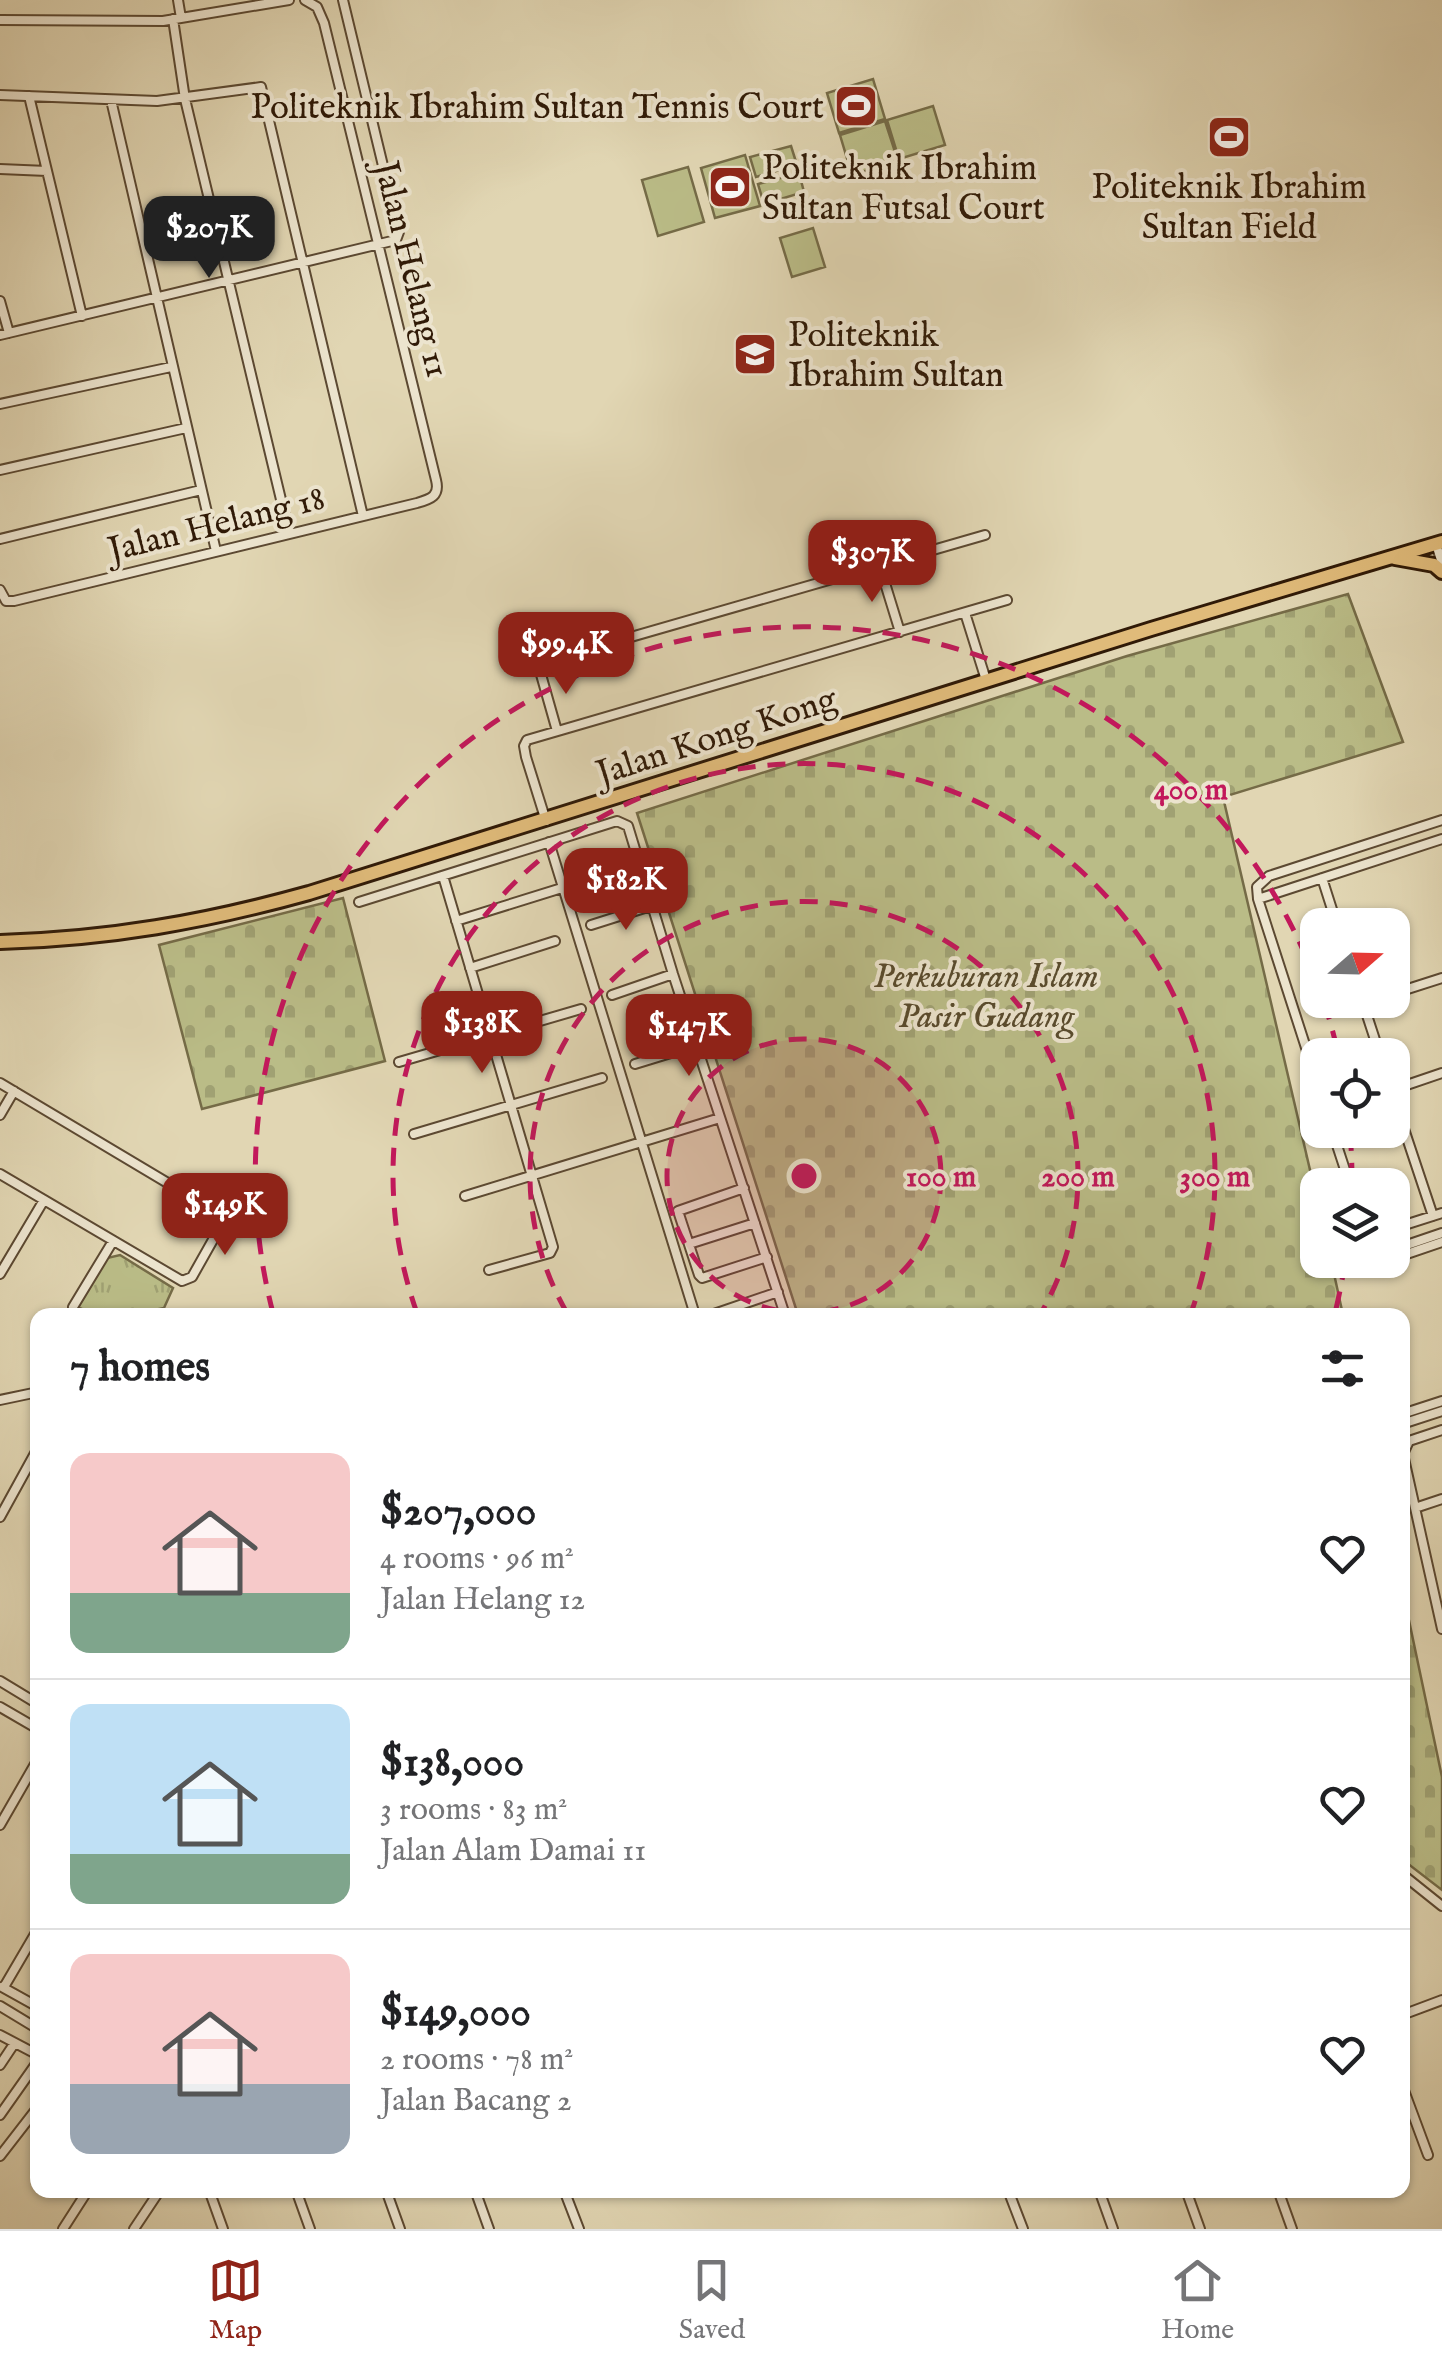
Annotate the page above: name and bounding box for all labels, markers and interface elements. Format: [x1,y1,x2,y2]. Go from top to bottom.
sports icon: Politeknik Ibrahim Sultan Tennis Court [833,83,879,129]
place label: Politeknik Ibrahim Sultan Tennis Court [250,86,824,131]
sports icon: Politeknik Ibrahim Sultan Field [1206,114,1252,160]
place label: Politeknik Ibrahim Sultan Futsal Court [762,147,1045,232]
street label: Jalan Helang 11 [361,153,459,382]
sports icon: Politeknik Ibrahim Sultan Futsal Court [707,164,753,210]
place label: Politeknik Ibrahim Sultan Field [1092,166,1366,251]
pin: $207K [139,196,279,281]
text: $207K [166,208,252,249]
place label: Politeknik Ibrahim Sultan [788,314,1004,399]
school or university icon: Politeknik Ibrahim Sultan [732,331,778,377]
street label: Jalan Helang 18 [100,477,330,575]
pin: $307K [802,520,942,605]
text: $307K [830,532,914,573]
pin: $99.4K [485,612,647,697]
text: $99.4K [520,624,612,665]
street label: Jalan Kong Kong [587,677,844,799]
text: 400 m [1154,772,1228,810]
pin: $182K [556,848,696,933]
text: $182K [586,860,666,901]
north arrow [1300,908,1410,1018]
map controls [1300,908,1410,1278]
park label: Perkuburan Islam Pasir Gudang [873,955,1099,1040]
pin: $138K [412,991,552,1076]
pin: $147K [619,994,759,1079]
text: $138K [443,1003,521,1044]
text: $147K [648,1006,730,1047]
button: locate [1300,1038,1410,1148]
centre of rings [786,1158,822,1194]
text: 100 m [906,1159,976,1197]
text: 200 m [1041,1159,1115,1197]
text: 300 m [1180,1159,1250,1197]
button: layers [1300,1168,1410,1278]
pin: $149K [155,1173,295,1258]
text: $149K [184,1185,266,1226]
icon: filters [1315,1341,1370,1396]
text: 7 homes [70,1342,210,1395]
text: $207,000 [380,1486,536,1539]
icon: home [150,1493,270,1613]
icon: heart [1315,1526,1370,1581]
text: 4 rooms · 96 m² [380,1539,574,1580]
text: Jalan Helang 12 [380,1580,585,1621]
text: $138,000 [380,1737,524,1790]
icon: home [150,1744,270,1864]
icon: heart [1315,1777,1370,1832]
text: 3 rooms · 83 m² [380,1790,567,1831]
text: Jalan Alam Damai 11 [380,1831,646,1872]
text: $149,000 [380,1987,531,2040]
icon: home [150,1994,270,2114]
icon: heart [1315,2027,1370,2082]
text: 2 rooms · 78 m² [380,2040,573,2081]
text: Jalan Bacang 2 [380,2081,572,2122]
tab: Map [208,2253,263,2348]
tab: Saved [679,2253,745,2348]
tab: Home [1161,2253,1234,2348]

